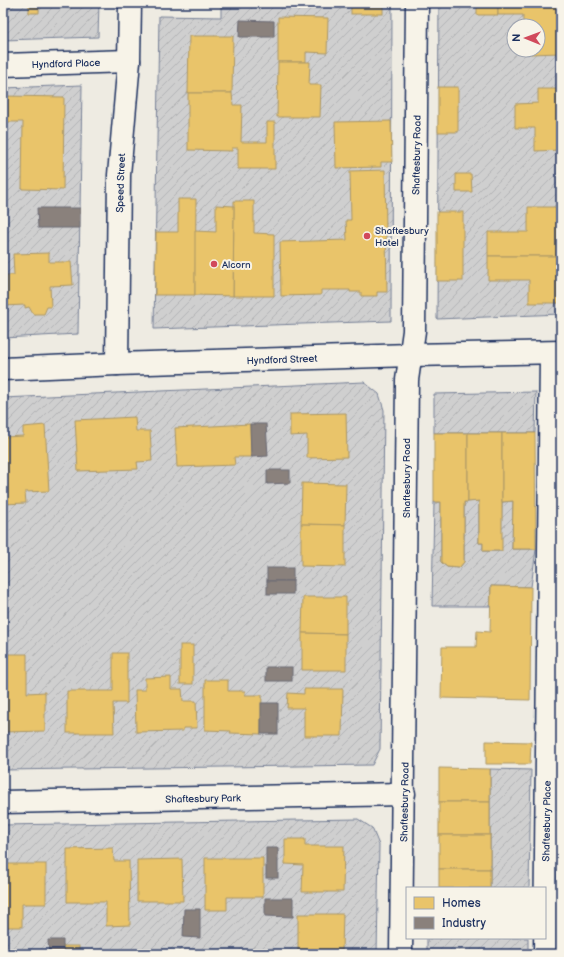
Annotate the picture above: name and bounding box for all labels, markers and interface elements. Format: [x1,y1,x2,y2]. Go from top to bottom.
north arrow [506,18,546,58]
text: N [510,34,523,42]
street label: Hyndford Place [31,57,101,71]
street label: Shaftesbury Road [410,115,424,195]
street label: Speed Street [114,153,128,213]
place label: Shaftesbury Hotel [375,225,429,249]
marker: Shaftesbury Hotel [362,231,372,241]
marker: Alcorn [209,259,219,269]
place label: Alcorn [222,259,251,271]
street label: Hyndford Street [246,353,318,367]
street label: Shaftesbury Road [401,438,413,518]
street label: Shaftesbury Road [398,762,412,842]
street label: Shaftesbury Place [540,780,554,862]
street label: Shaftesbury Park [165,792,241,806]
legend [406,887,546,939]
text: Homes [442,896,481,911]
text: Industry [442,916,487,931]

